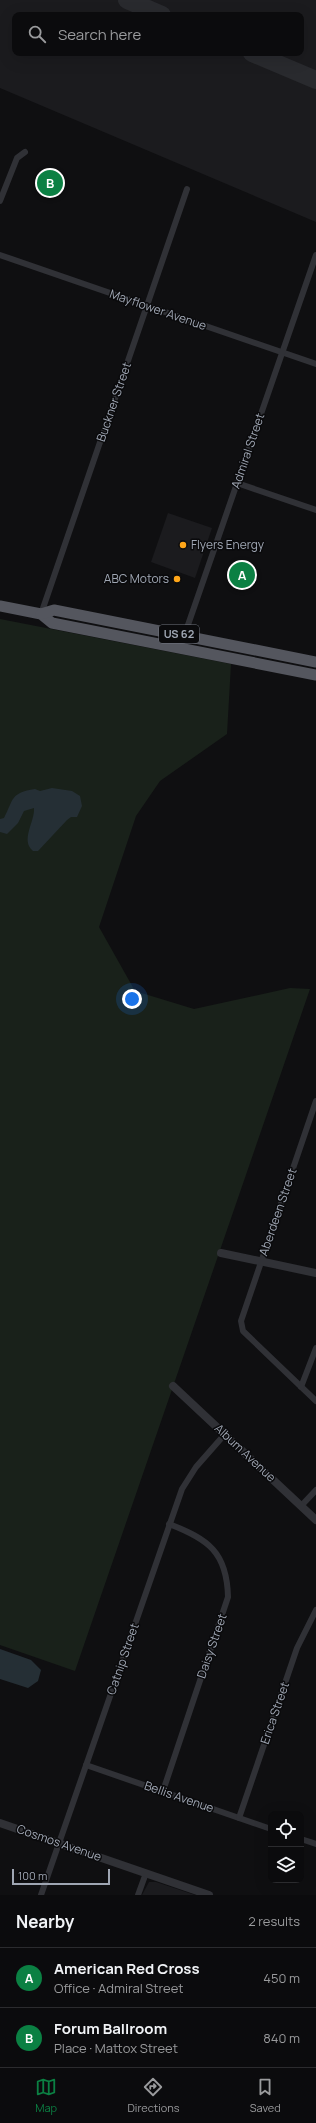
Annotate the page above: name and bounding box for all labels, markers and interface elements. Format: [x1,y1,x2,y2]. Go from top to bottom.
search box [12,12,304,56]
icon: search [26,23,48,45]
text: Search here [58,24,141,45]
pin: B [37,168,63,198]
street label: Mayflower Avenue [107,285,209,334]
street label: Buckner Street [92,360,135,444]
street label: Admiral Street [227,411,268,491]
place label: Flyers Energy [191,536,265,553]
marker: Flyers Energy [178,540,188,550]
pin: A [229,560,255,590]
place label: ABC Motors [104,570,169,587]
marker: ABC Motors [172,574,182,584]
road number: US 62 [159,625,199,643]
your location [122,989,142,1009]
street label: Aberdeen Street [255,1166,301,1258]
street label: Album Avenue [211,1420,280,1486]
street label: Daisy Street [192,1611,231,1681]
street label: Catnip Street [102,1621,143,1697]
street label: Erica Street [256,1679,293,1746]
street label: Bellis Avenue [142,1777,216,1816]
map controls [268,1811,304,1883]
button: locate [268,1811,304,1847]
street label: Cosmos Avenue [14,1820,104,1865]
button: layers [268,1847,304,1883]
scale bar [12,1867,110,1886]
text: 100 m [18,1868,47,1883]
text: Nearby [16,1910,74,1933]
text: 2 results [248,1912,300,1930]
text: American Red Cross [54,1958,200,1979]
text: A [25,1969,33,1987]
text: 450 m [263,1969,300,1987]
text: Office · Admiral Street [54,1979,183,1997]
text: Forum Ballroom [54,2018,167,2039]
text: B [25,2029,33,2047]
text: 840 m [263,2029,300,2047]
text: Place · Mattox Street [54,2039,178,2057]
tab: Map [35,2076,57,2115]
tab: Directions [127,2076,180,2115]
tab: Saved [250,2076,281,2115]

